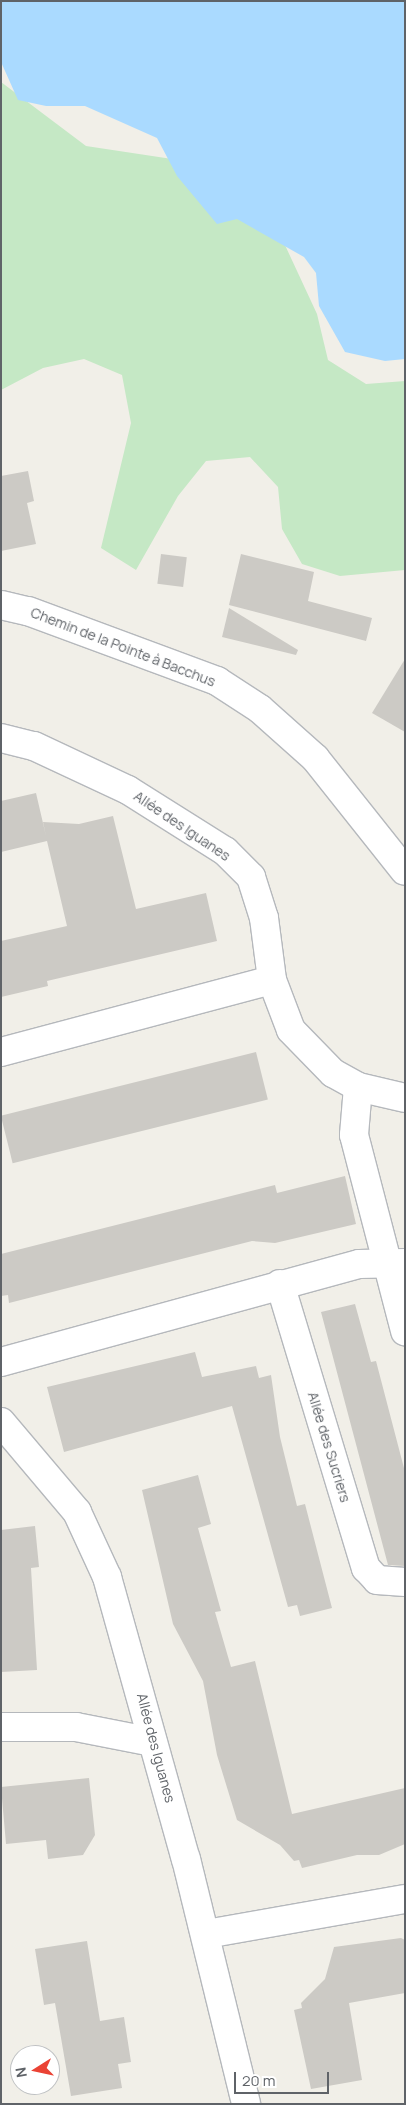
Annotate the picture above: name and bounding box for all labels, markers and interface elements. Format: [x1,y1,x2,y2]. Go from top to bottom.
street label: Chemin de la Pointe à Bacchus [28,604,218,690]
street label: Allée des Iguanes [131,788,233,864]
street label: Allée des Sucriers [304,1390,354,1504]
street label: Allée des Iguanes [133,1691,179,1805]
north arrow [10,2045,60,2095]
scale bar [236,2062,331,2094]
text: N [10,2066,31,2079]
text: 20 m [242,2070,275,2091]

